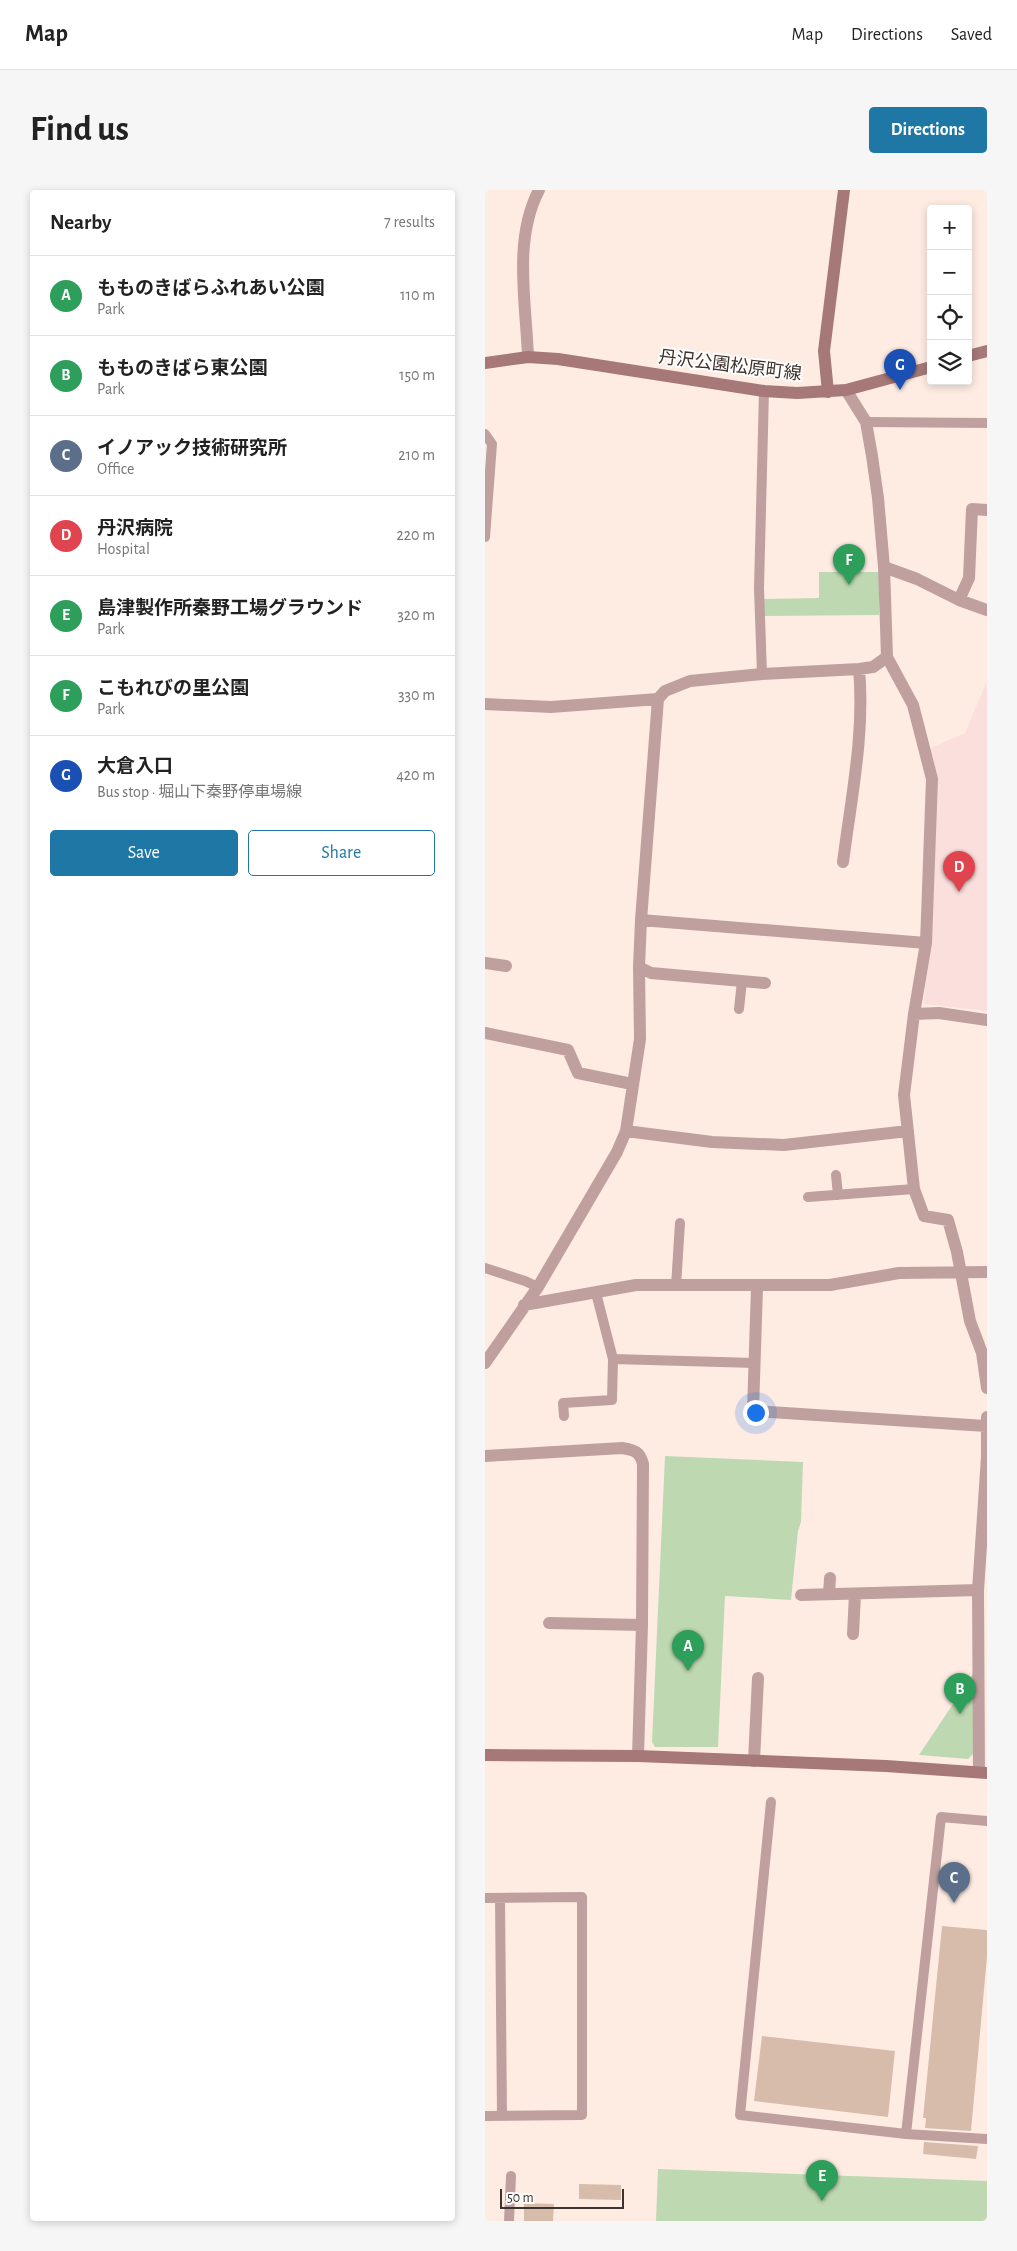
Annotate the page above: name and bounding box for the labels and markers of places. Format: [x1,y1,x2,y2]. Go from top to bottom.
pin: G [884,349,916,390]
pin: F [833,544,865,585]
pin: D [943,851,975,892]
pin: A [672,1630,704,1671]
pin: B [944,1673,976,1714]
pin: C [938,1862,970,1903]
pin: E [806,2160,838,2201]

